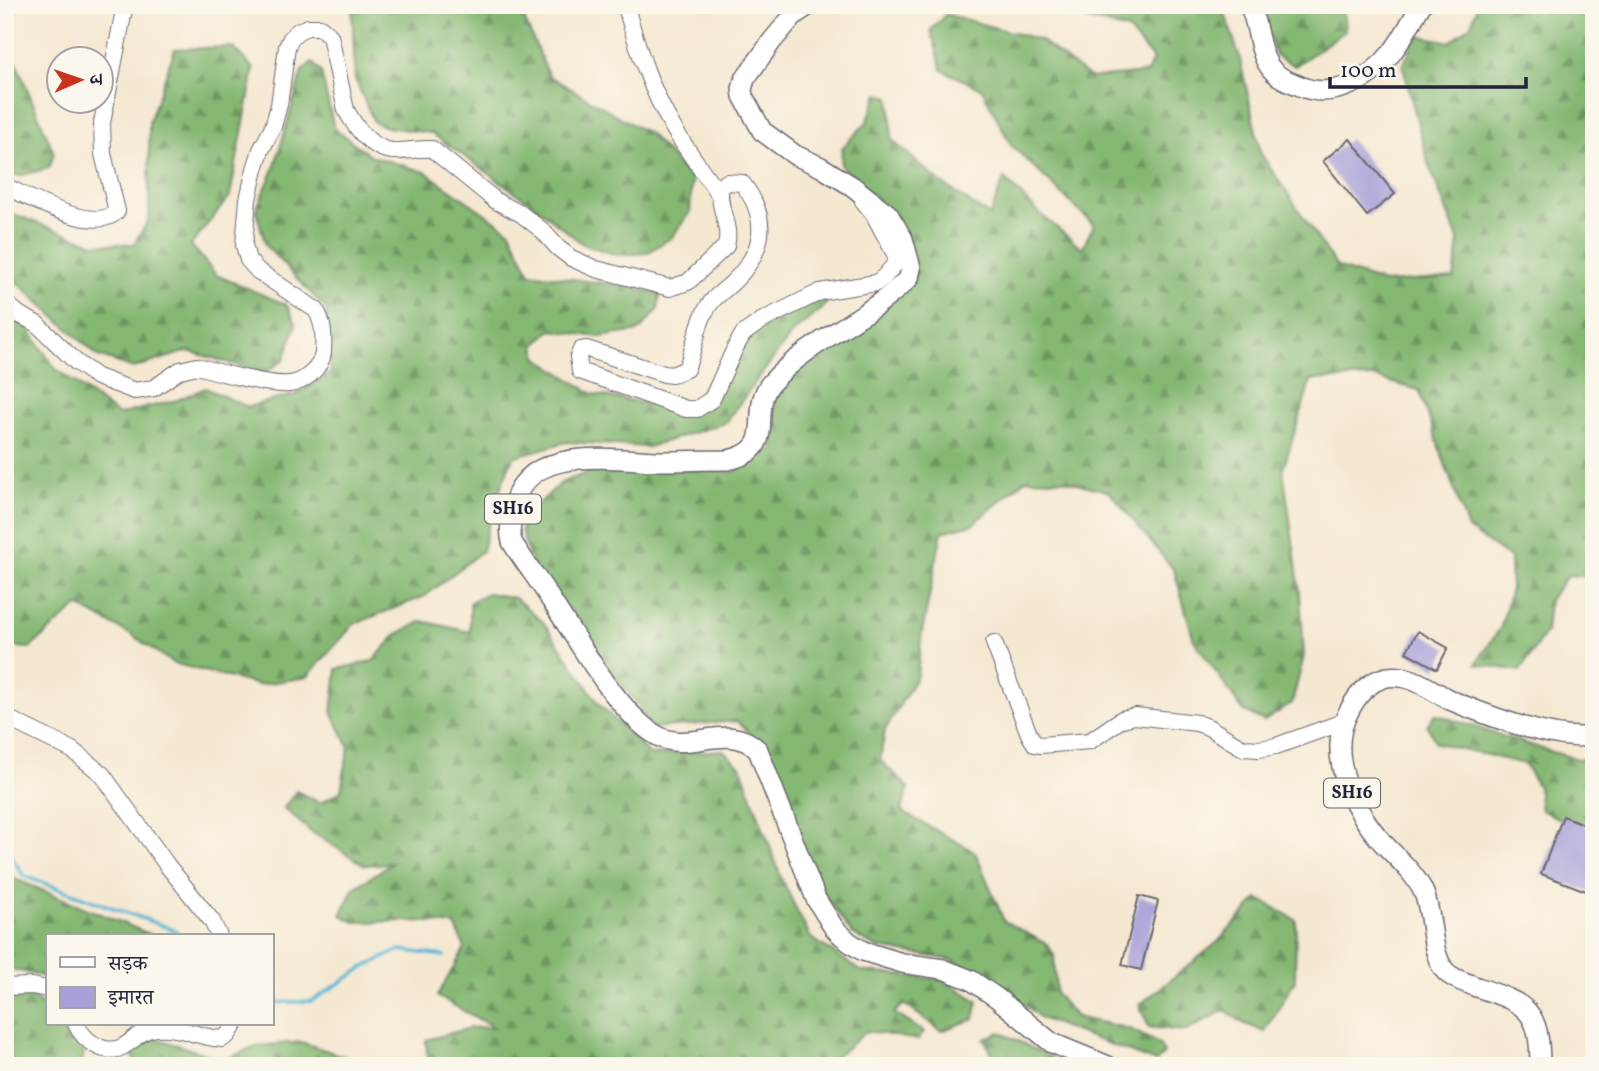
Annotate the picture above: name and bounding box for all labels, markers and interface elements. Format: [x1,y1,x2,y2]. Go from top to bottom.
north arrow [46,46,116,116]
scale bar [1330,46,1526,90]
text: 100 m [1340,57,1397,86]
text: उ [82,72,108,86]
road number: SH16 [485,494,541,524]
road number: SH16 [1324,778,1380,808]
legend [46,934,273,1026]
text: सड़क [107,950,148,979]
text: इमारत [107,984,155,1013]

